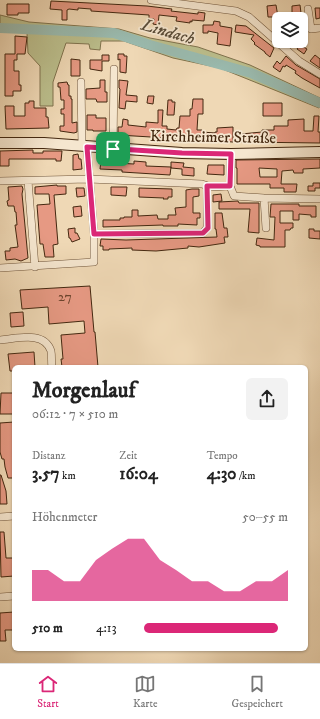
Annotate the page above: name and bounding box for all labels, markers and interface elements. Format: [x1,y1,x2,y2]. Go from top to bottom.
map controls [272,12,308,48]
button: layers [272,12,308,48]
water label: Lindach [138,14,197,50]
street label: Kirchheimer Straße [150,126,277,148]
pin [96,132,130,166]
icon: arrive [102,138,124,160]
house number: 27 [58,288,72,306]
text: Morgenlauf [32,377,136,404]
button: share [246,378,288,420]
text: 06:12 · 7 × 510 m [32,406,118,422]
text: Distanz [32,449,65,463]
text: Zeit [119,449,137,463]
text: Tempo [207,449,238,463]
text: 3.57 [32,463,60,485]
text: 16:04 [119,463,158,485]
text: 4:30 [207,463,236,485]
text: km [60,469,76,483]
text: /km [236,469,255,483]
text: Höhenmeter [32,509,97,525]
text: 50–55 m [242,509,288,525]
text: 510 m [32,620,63,636]
text: 4:13 [96,620,117,636]
tab: Start [37,673,59,711]
tab: Karte [133,673,158,711]
tab: Gespeichert [232,673,283,711]

